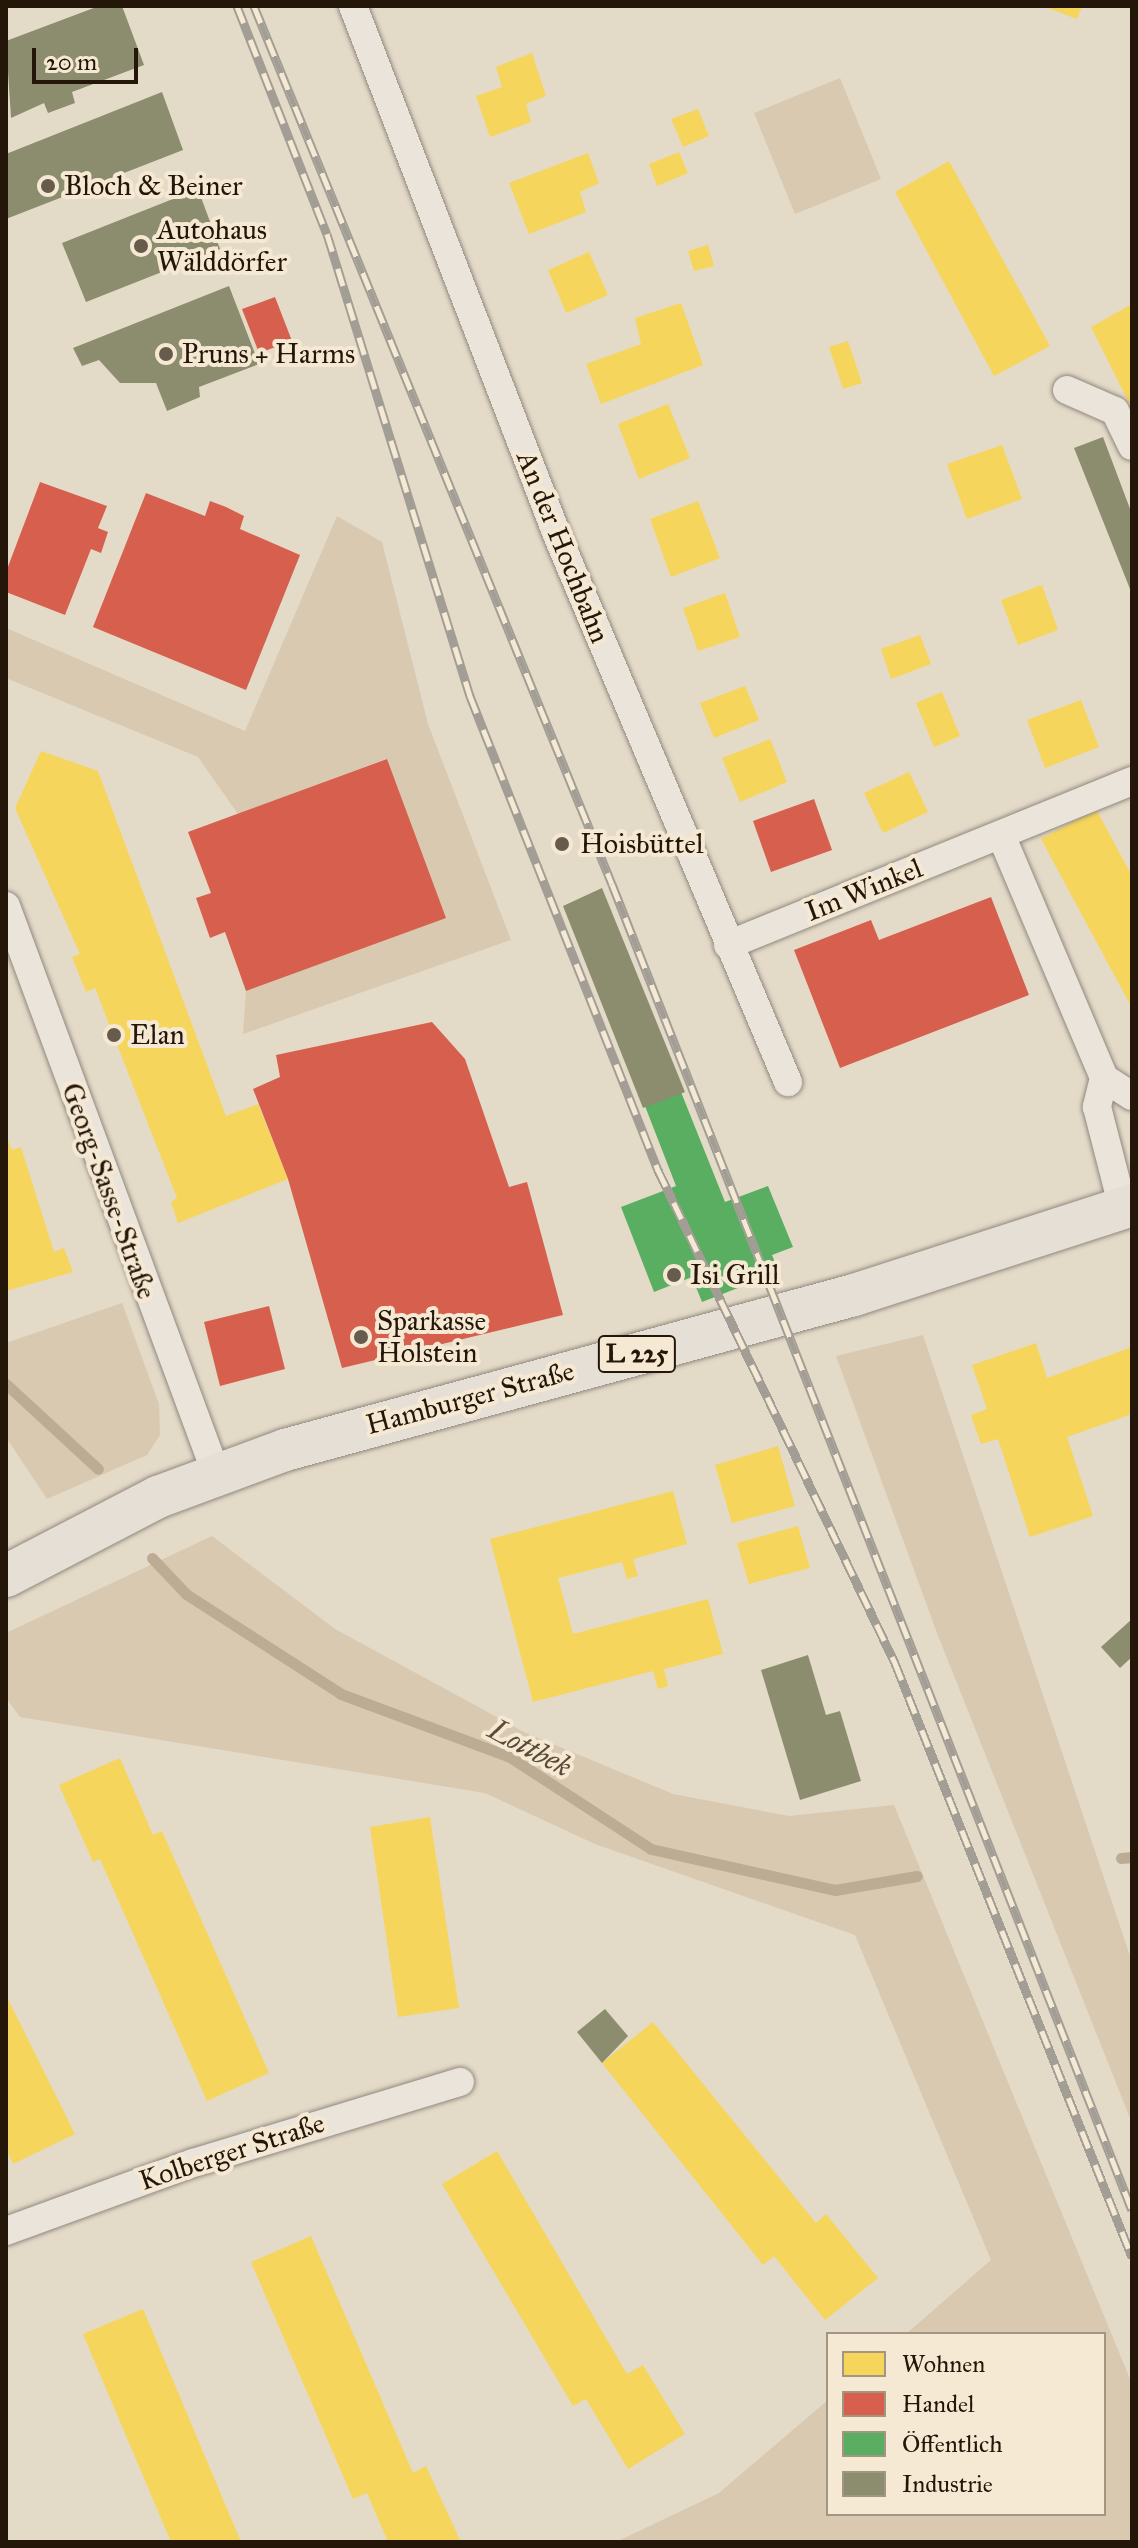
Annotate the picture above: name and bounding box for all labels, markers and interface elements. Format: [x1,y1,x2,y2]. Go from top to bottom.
scale bar [36,32,142,82]
text: 20 m [46,47,97,77]
place label: Bloch & Beiner [64,169,243,203]
marker: Bloch & Beiner [39,177,57,195]
place label: Autohaus Wälddörfer [157,213,287,279]
marker: Autohaus Wälddörfer [132,237,150,255]
place label: Pruns + Harms [182,337,355,371]
marker: Pruns + Harms [157,345,175,363]
street label: An der Hochbahn [509,446,617,648]
place label: Hoisbüttel [580,827,704,861]
marker: Hoisbüttel [551,833,573,855]
street label: Im Winkel [801,851,927,929]
place label: Elan [130,1018,185,1052]
marker: Elan [105,1026,123,1044]
street label: Georg-Sasse-Straße [54,1078,164,1304]
place label: Isi Grill [690,1258,779,1292]
marker: Isi Grill [665,1266,683,1284]
place label: Sparkasse Holstein [377,1304,486,1370]
marker: Sparkasse Holstein [352,1328,370,1346]
road number: L 225 [597,1332,677,1376]
street label: Hamburger Straße [362,1354,578,1442]
water label: Lottbek [482,1711,578,1785]
street label: Kolberger Straße [135,2106,329,2198]
legend [826,2332,1106,2516]
text: Wohnen [902,2349,985,2379]
text: Handel [902,2389,974,2419]
text: Öffentlich [902,2429,1002,2459]
text: Industrie [902,2469,993,2499]

